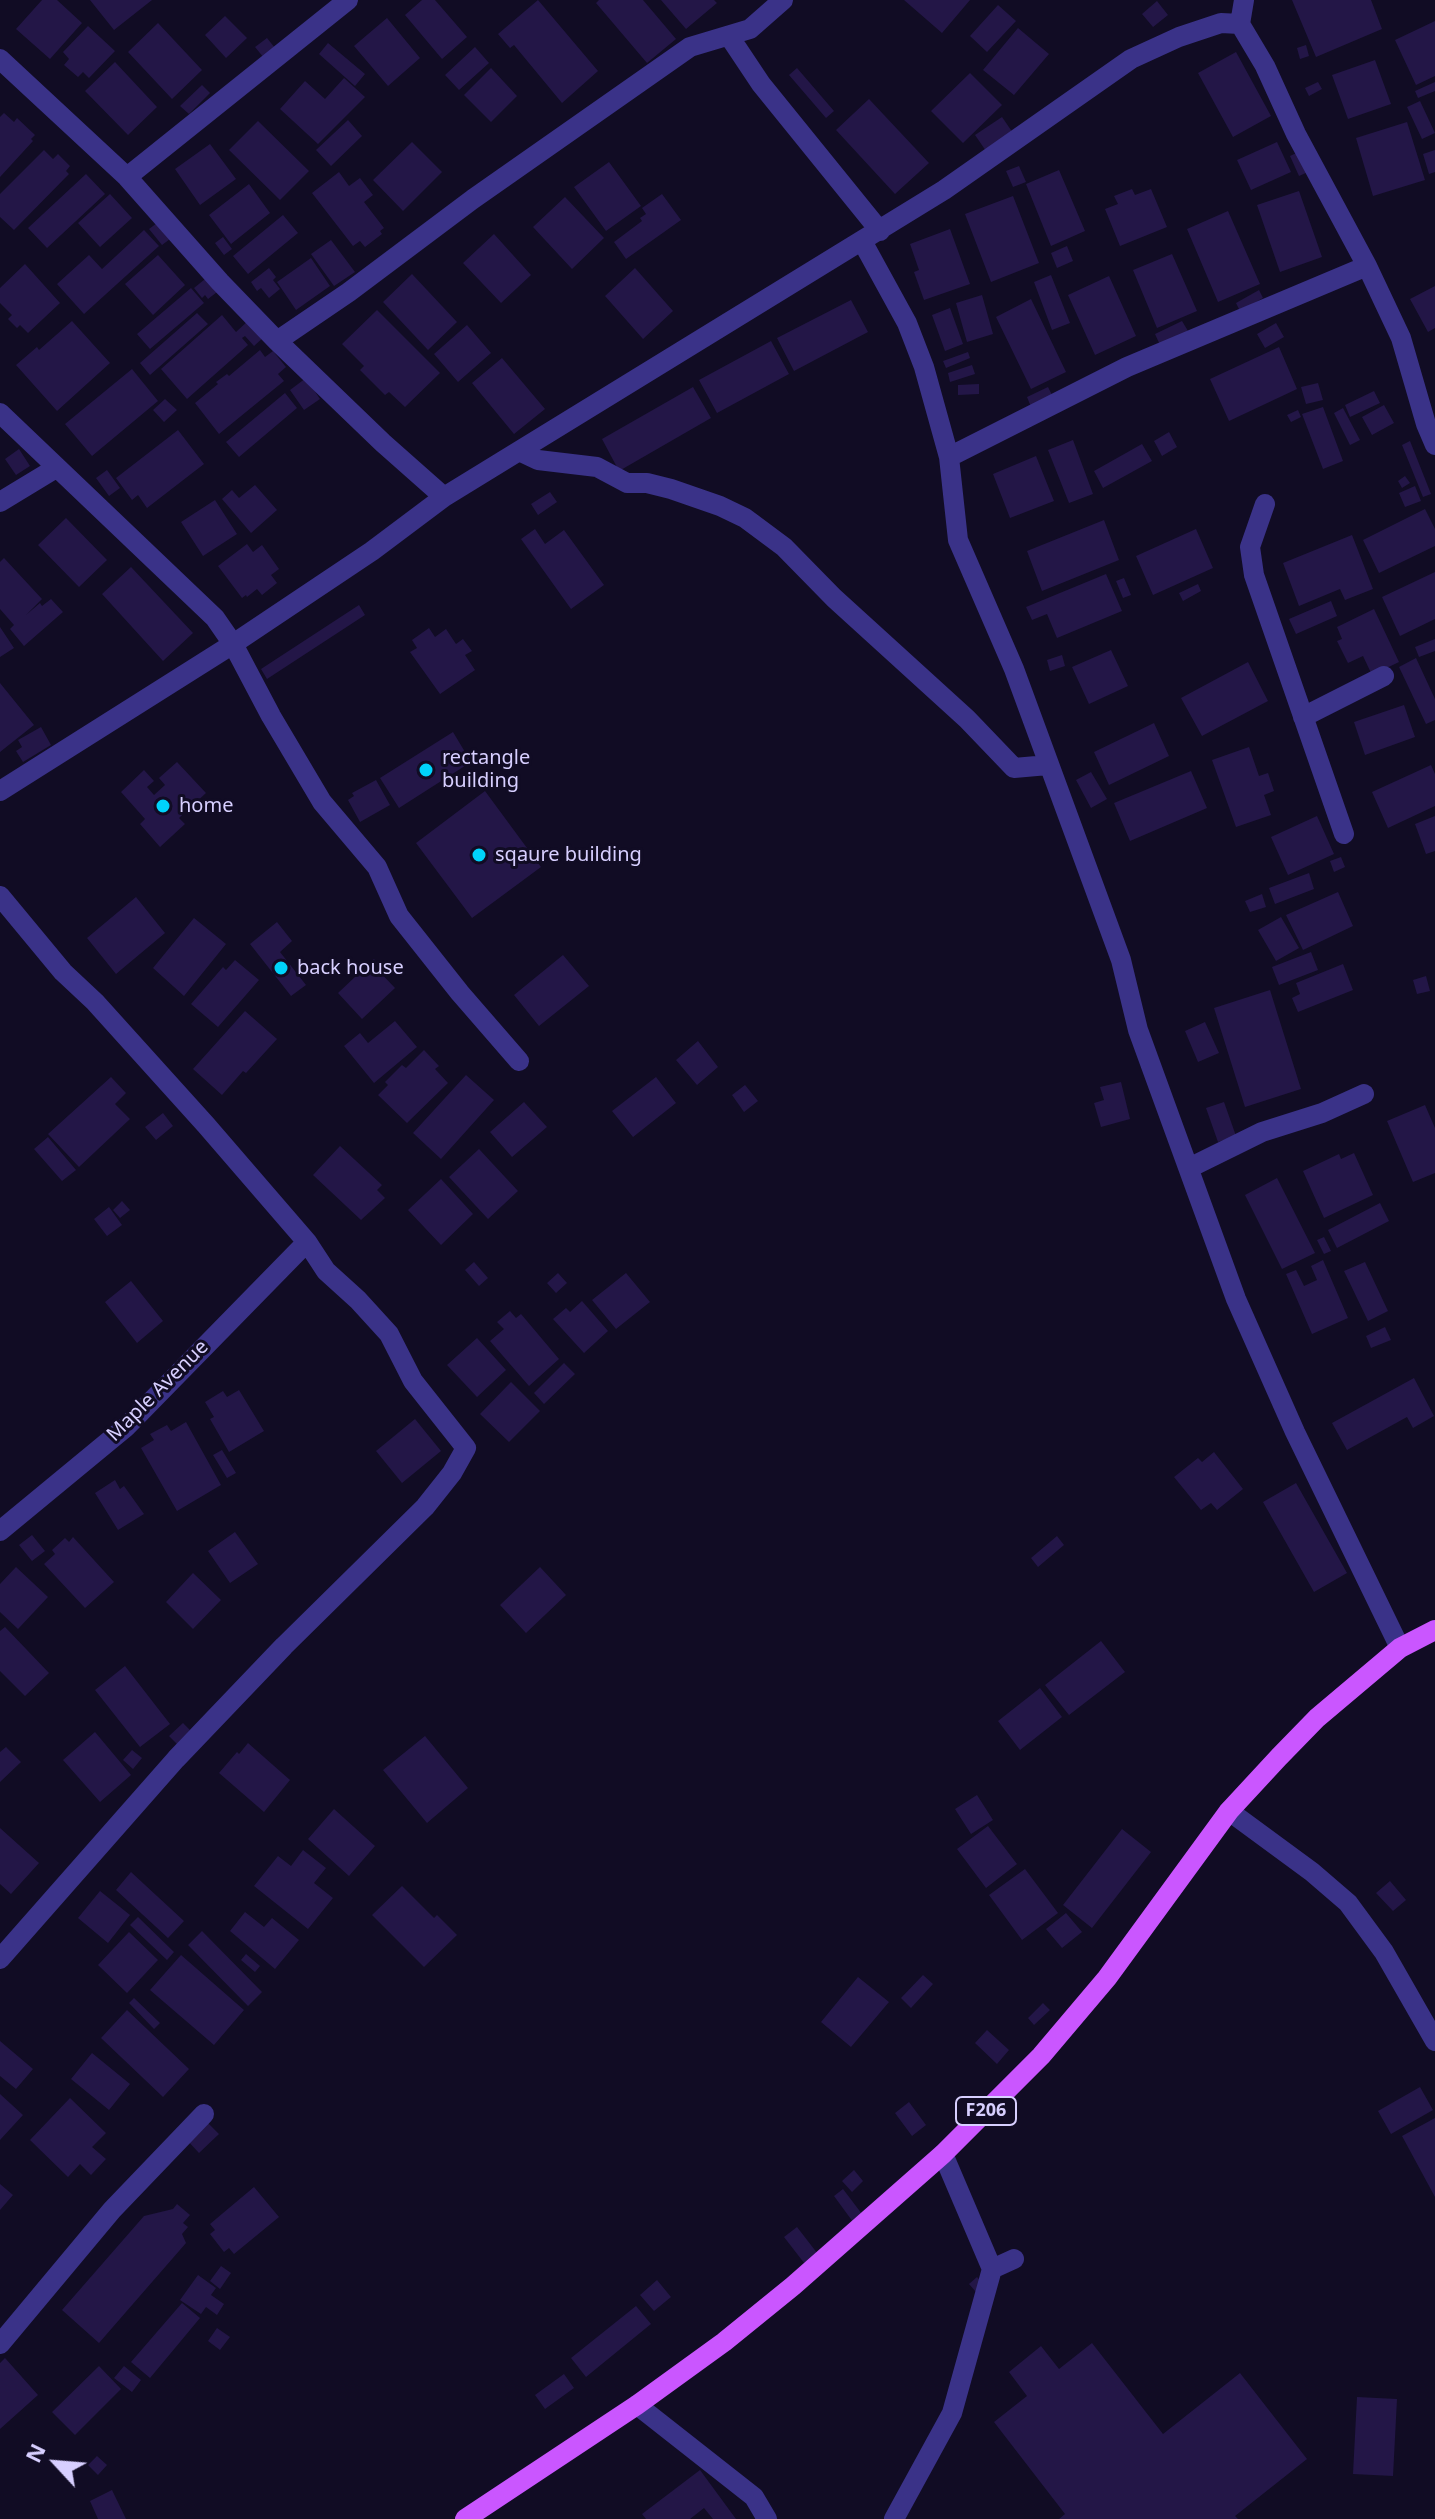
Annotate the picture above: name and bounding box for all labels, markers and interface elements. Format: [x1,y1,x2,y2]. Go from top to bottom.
place label: rectangle building [442,746,530,793]
marker: rectangle building [417,761,435,779]
place label: home [179,794,233,818]
marker: home [154,797,172,815]
place label: sqaure building [495,843,642,867]
marker: sqaure building [470,846,488,864]
place label: back house [297,956,404,980]
marker: back house [272,959,290,977]
street label: Maple Avenue [102,1335,214,1447]
road number: F206 [956,2097,1016,2125]
north arrow [16,2423,96,2503]
text: N [17,2438,52,2467]

